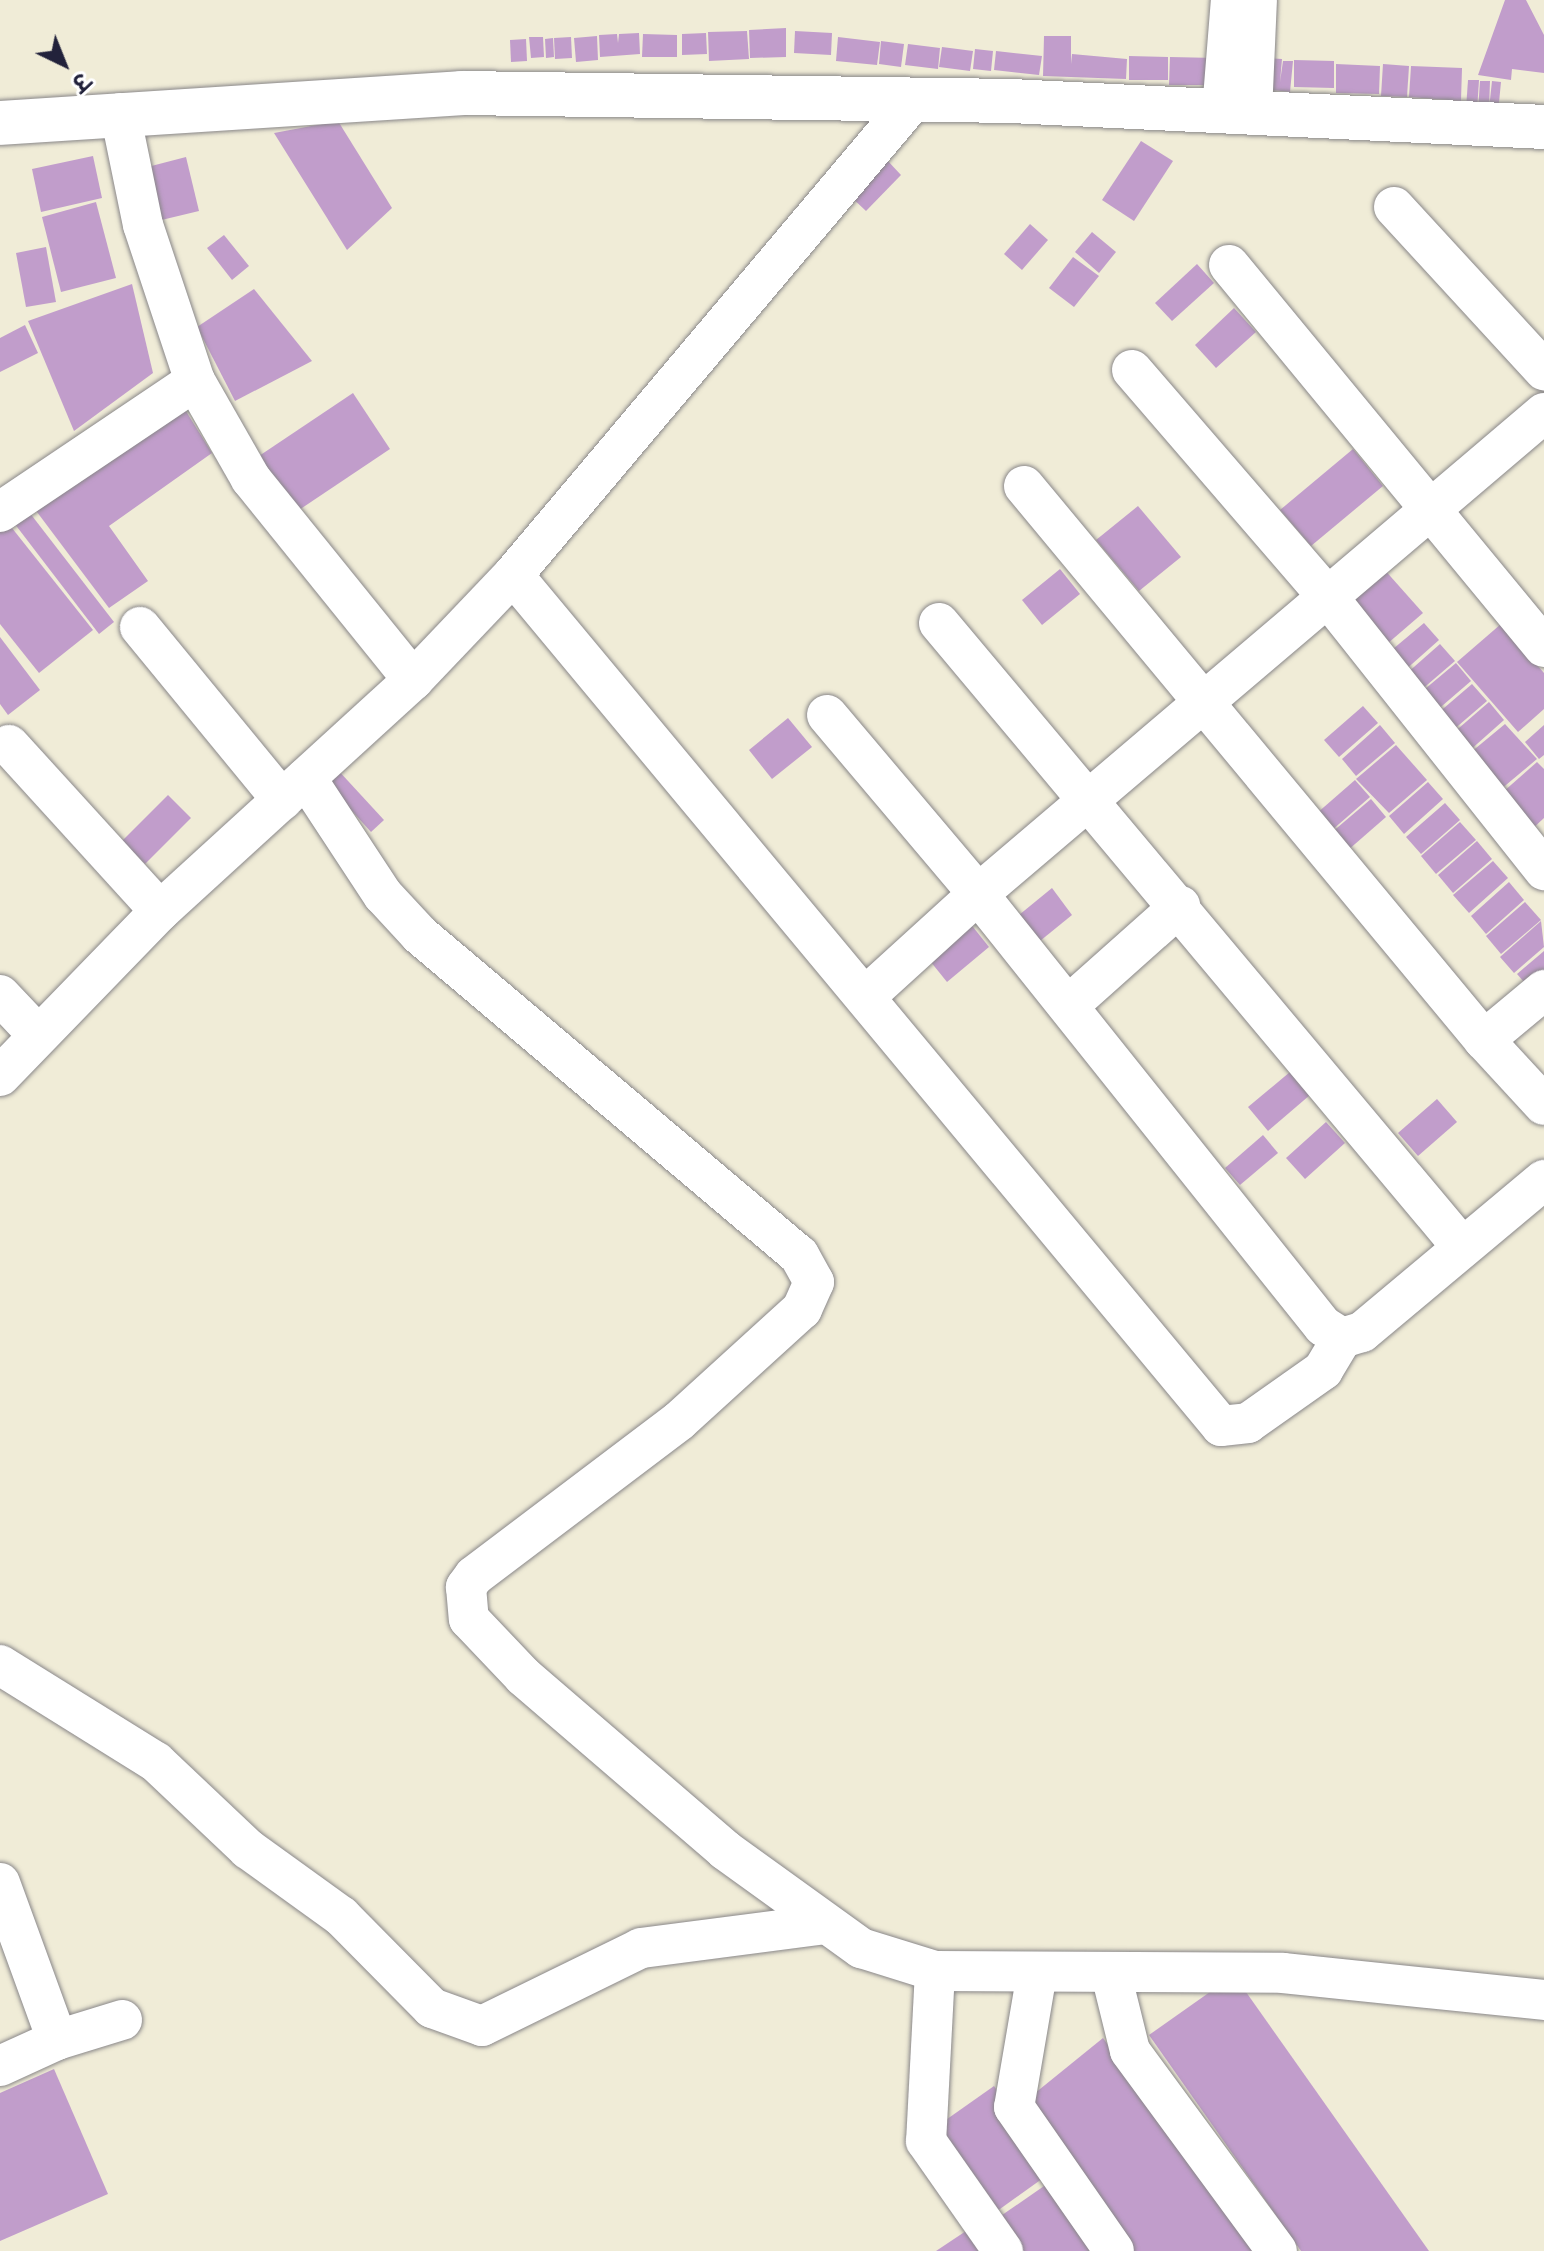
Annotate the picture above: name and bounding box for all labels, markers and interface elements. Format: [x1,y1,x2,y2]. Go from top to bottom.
north arrow [24,24,104,104]
text: उ [65,66,96,98]

